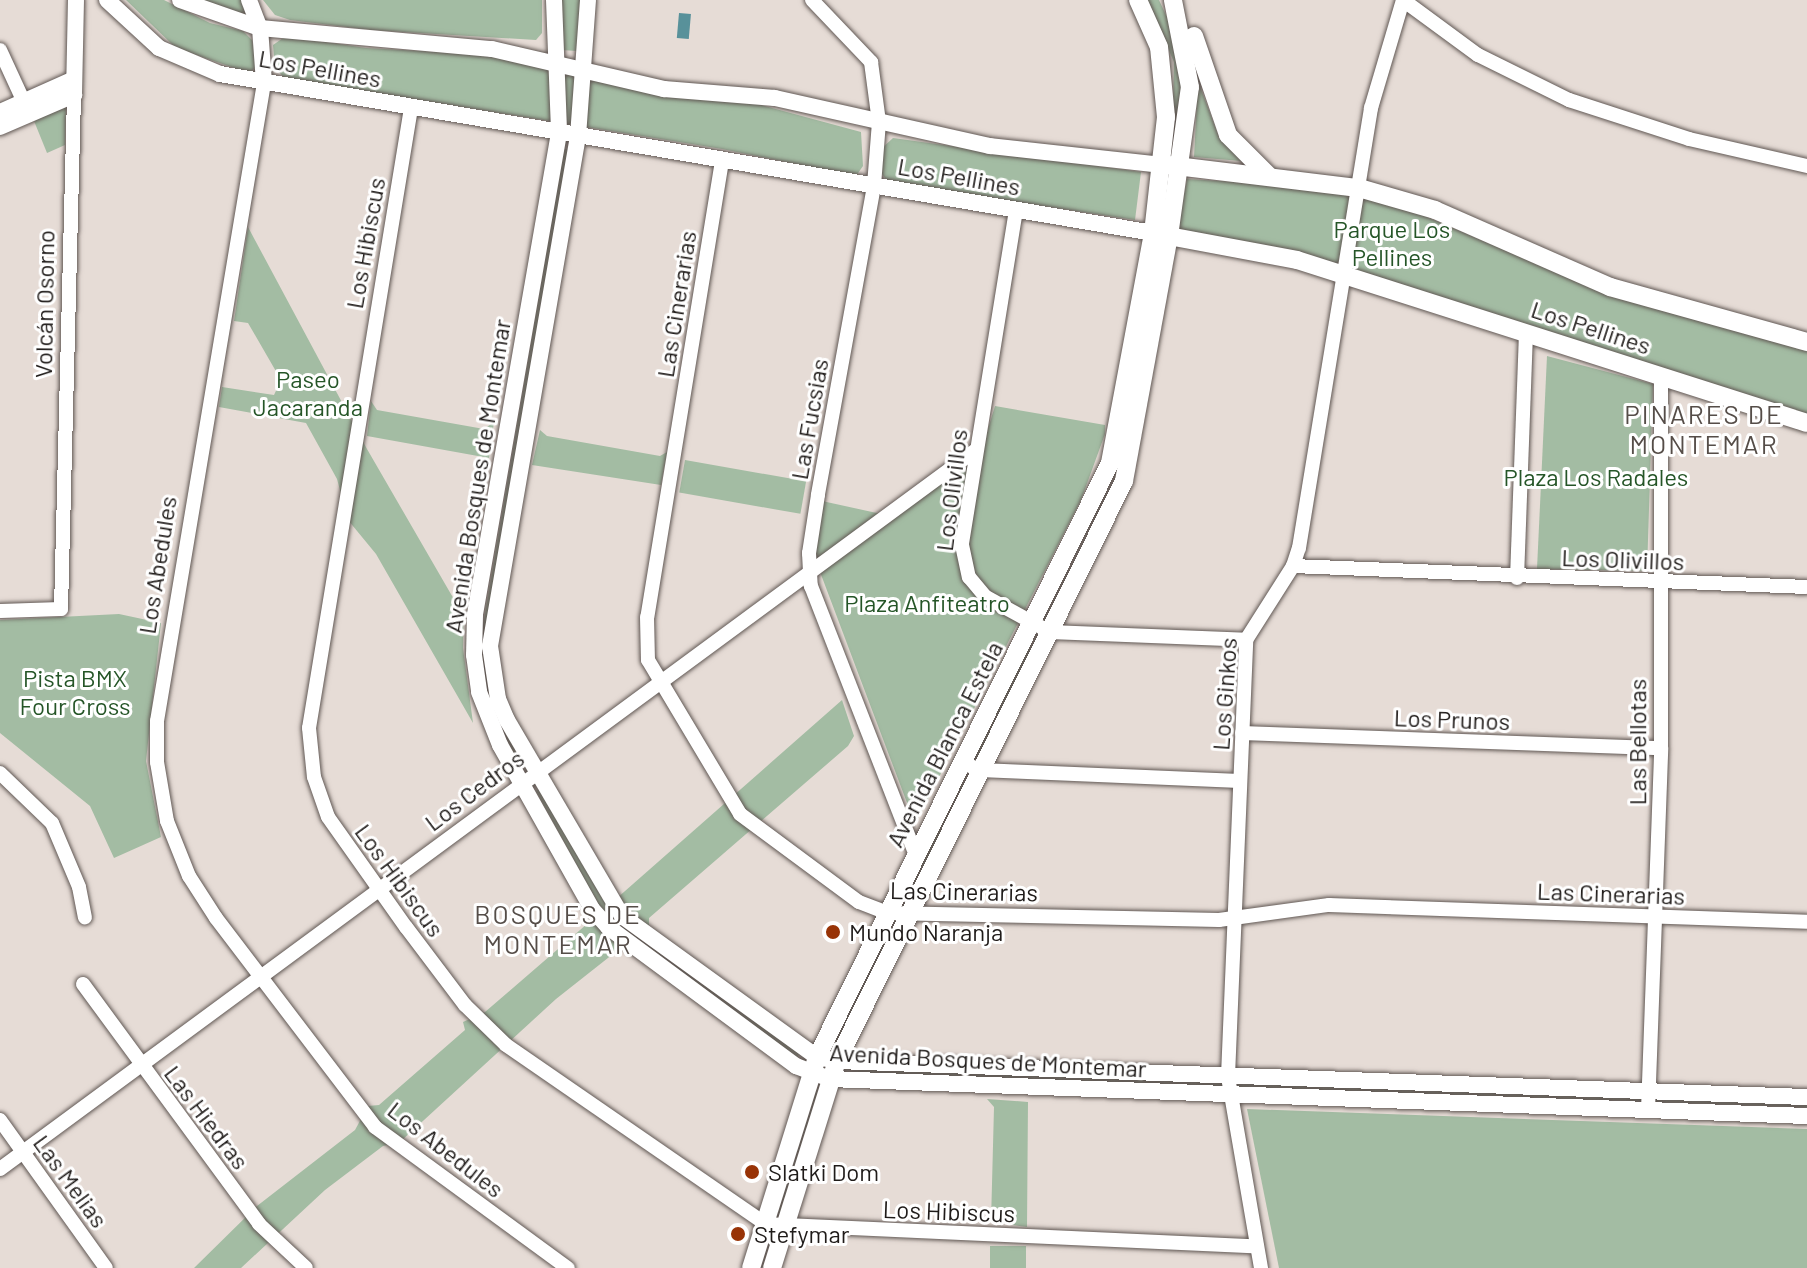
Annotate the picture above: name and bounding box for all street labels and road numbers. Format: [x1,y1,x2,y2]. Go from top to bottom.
street label: Los Pellines [257,43,383,93]
street label: Los Pellines [896,151,1022,201]
street label: Los Hibiscus [339,175,391,311]
street label: Las Cinerarias [650,229,702,379]
street label: Volcán Osorno [28,230,60,378]
street label: Los Pellines [1528,294,1654,360]
street label: Avenida Bosques de Montemar [438,317,516,635]
street label: Las Fucsias [784,356,834,482]
street label: Los Olivillos [929,427,973,553]
street label: Los Abedules [132,494,182,636]
street label: Los Olivillos [1561,542,1685,576]
street label: Avenida Blanca Estela [880,636,1008,852]
street label: Los Ginkos [1206,637,1242,751]
street label: Las Bellotas [1623,679,1651,805]
street label: Los Prunos [1393,703,1511,735]
street label: Los Cedros [419,743,529,837]
street label: Los Hibiscus [349,818,451,942]
street label: Las Cinerarias [890,875,1038,907]
street label: Las Cinerarias [1536,876,1686,910]
street label: Avenida Bosques de Montemar [829,1037,1147,1083]
street label: Las Hiedras [159,1059,255,1175]
street label: Los Abedules [382,1095,510,1203]
street label: Las Melias [28,1129,114,1233]
street label: Los Hibiscus [882,1194,1016,1228]

